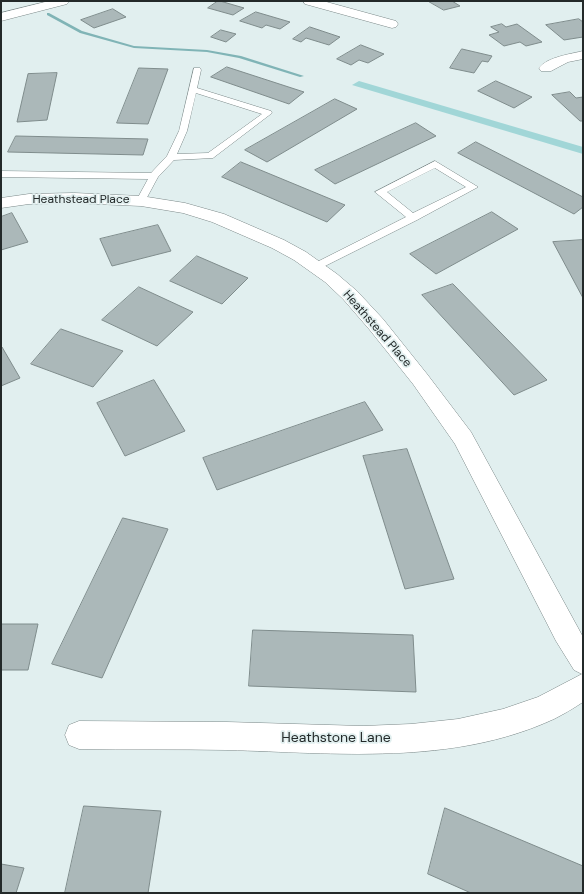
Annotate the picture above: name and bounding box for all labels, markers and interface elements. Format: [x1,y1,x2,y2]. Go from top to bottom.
street label: Heathstead Place [32,193,130,207]
street label: Heathstead Place [340,288,414,370]
street label: Heathstone Lane [281,730,391,746]

